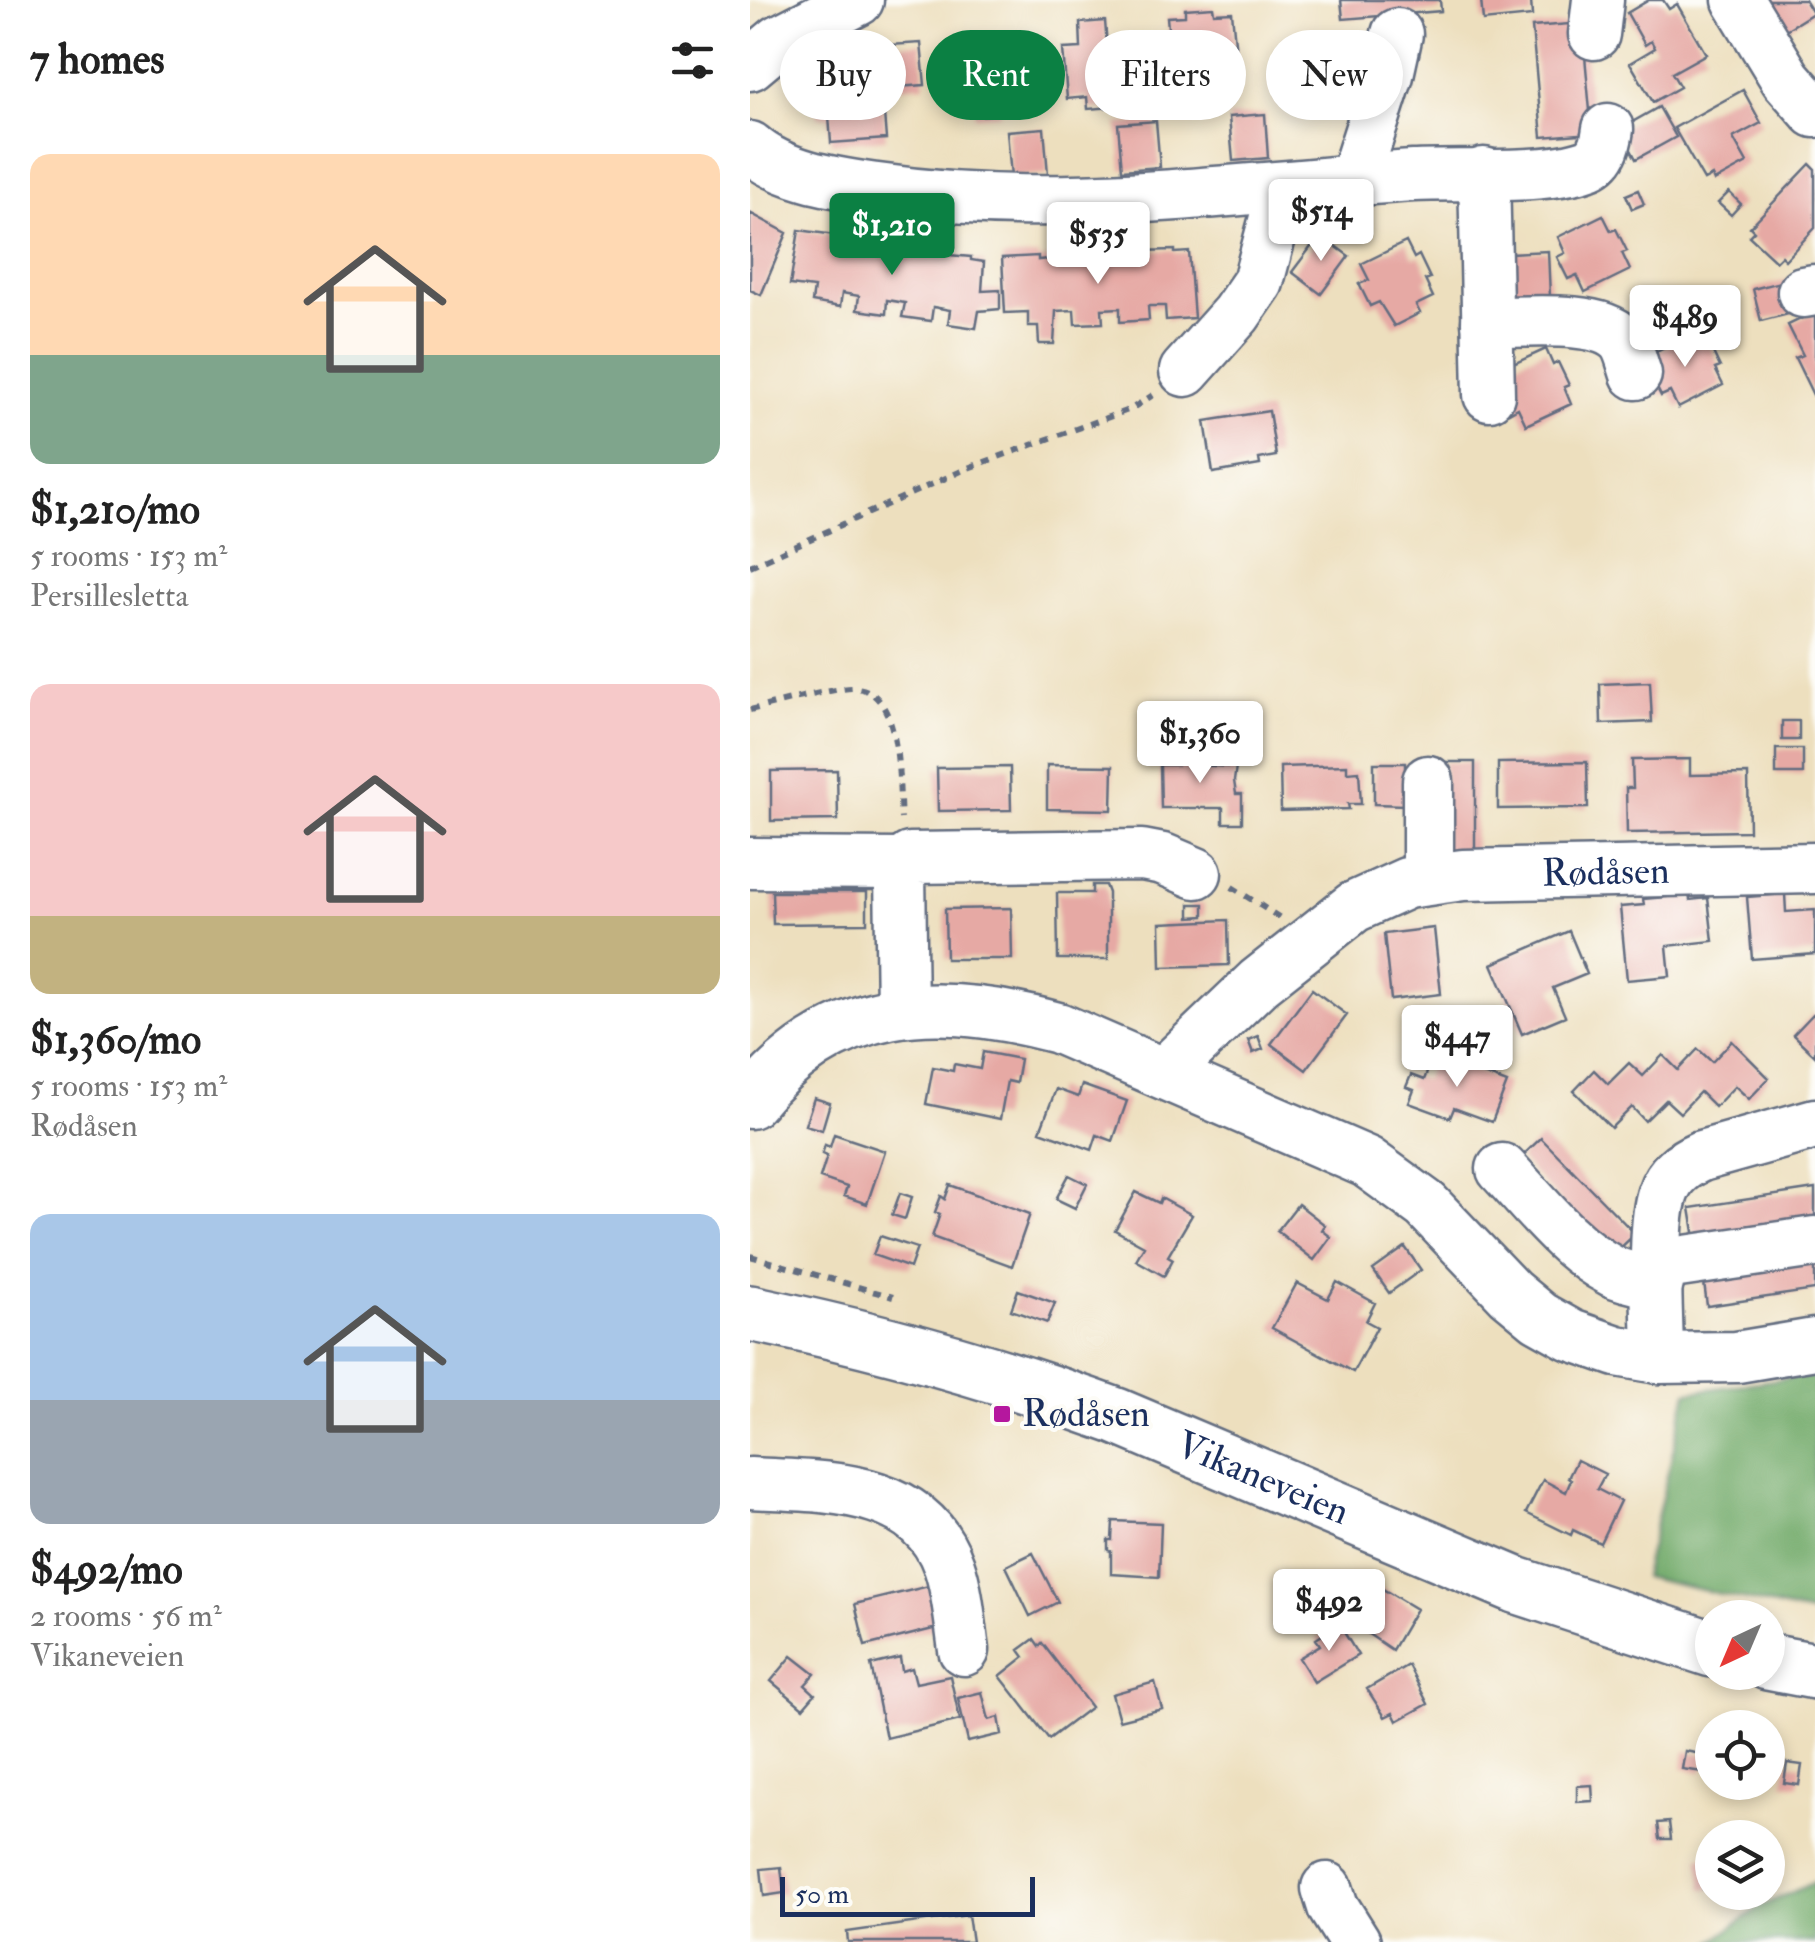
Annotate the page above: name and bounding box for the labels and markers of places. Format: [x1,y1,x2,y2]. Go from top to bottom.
pin: $514 [1262,179,1380,264]
pin: $1,210 [811,193,973,278]
pin: $535 [1039,202,1157,287]
pin: $489 [1626,285,1744,370]
pin: $1,360 [1119,701,1281,786]
pin: $447 [1398,1005,1516,1090]
place label: Rødåsen [1022,1390,1150,1438]
marker: Rødåsen [991,1403,1013,1425]
pin: $492 [1270,1569,1388,1654]

